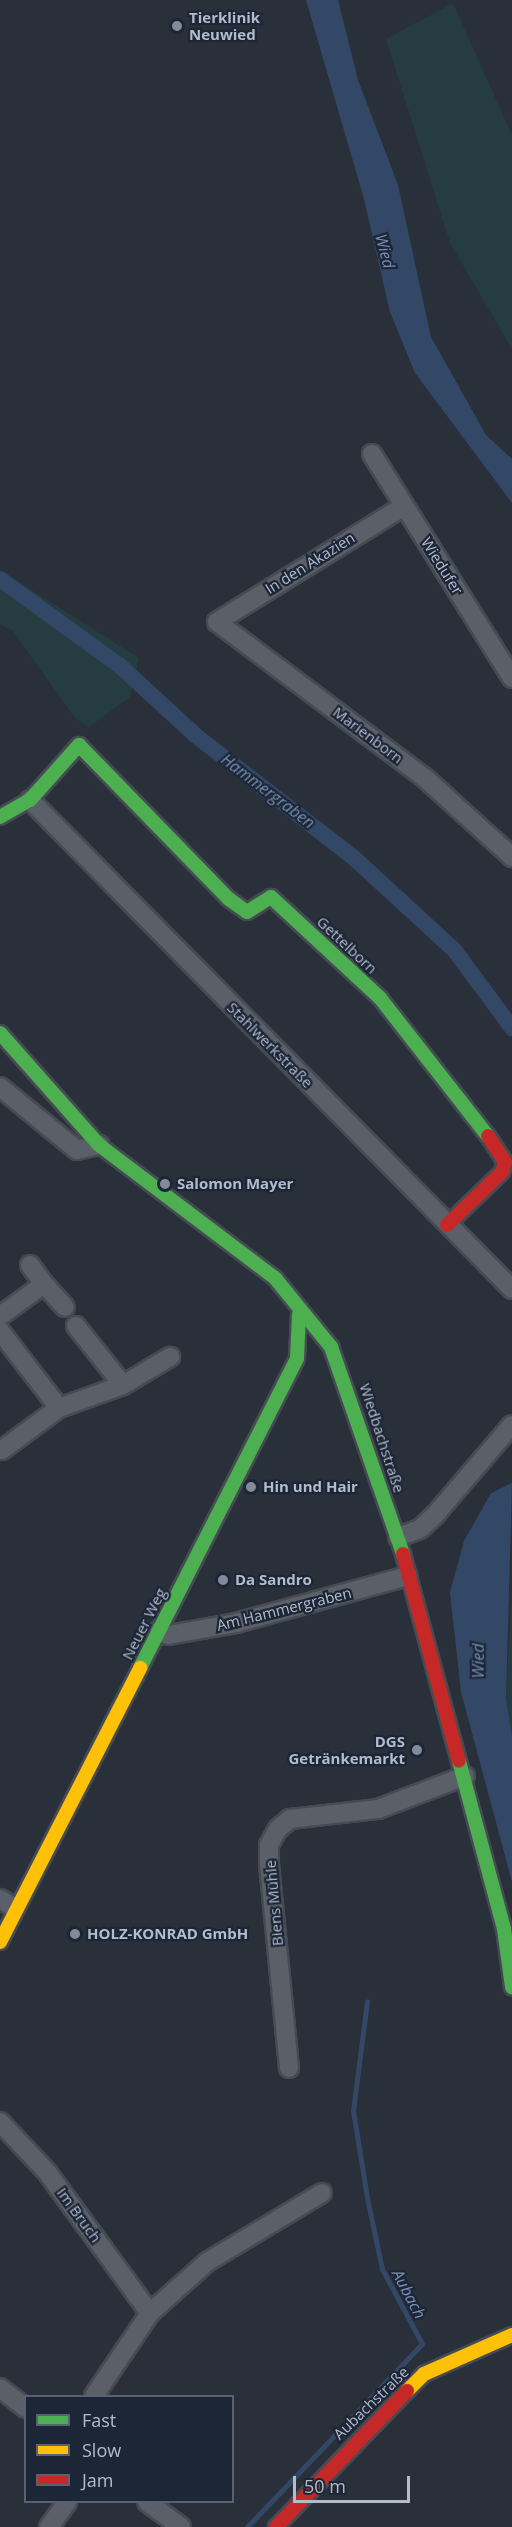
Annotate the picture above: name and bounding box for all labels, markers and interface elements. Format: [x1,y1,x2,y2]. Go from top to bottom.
place label: Tierklinik Neuwied [189,8,260,43]
marker: Tierklinik Neuwied [170,19,184,33]
water label: Wied [371,232,399,270]
street label: In den Akazien [262,528,358,598]
street label: Wiedufer [417,534,467,598]
street label: Marienborn [329,703,407,767]
water label: Hammergraben [217,750,319,832]
street label: Gettelborn [313,913,381,977]
street label: Stahlwerkstraße [223,998,317,1092]
place label: Salomon Mayer [177,1175,293,1193]
marker: Salomon Mayer [158,1177,172,1191]
street label: Wiedbachstraße [356,1381,408,1495]
place label: Hin und Hair [263,1478,358,1496]
marker: Hin und Hair [244,1480,258,1494]
place label: Da Sandro [235,1571,312,1589]
marker: Da Sandro [216,1573,230,1587]
street label: Am Hammergraben [215,1584,353,1634]
street label: Neuer Weg [118,1585,170,1663]
water label: Wied [468,1644,488,1678]
place label: DGS Getränkemarkt [288,1732,405,1767]
marker: DGS Getränkemarkt [410,1743,424,1757]
street label: Biens Mühle [261,1859,287,1947]
place label: HOLZ-KONRAD GmbH [87,1925,248,1943]
marker: HOLZ-KONRAD GmbH [68,1927,82,1941]
street label: Im Bruch [53,2184,105,2246]
water label: Aubach [388,2266,430,2322]
street label: Aubachstraße [330,2363,412,2443]
legend [24,2395,234,2503]
text: Fast [82,2408,116,2432]
text: Slow [82,2438,121,2462]
scale bar [296,2464,413,2502]
text: Jam [82,2468,114,2492]
text: 50 m [304,2474,346,2498]

